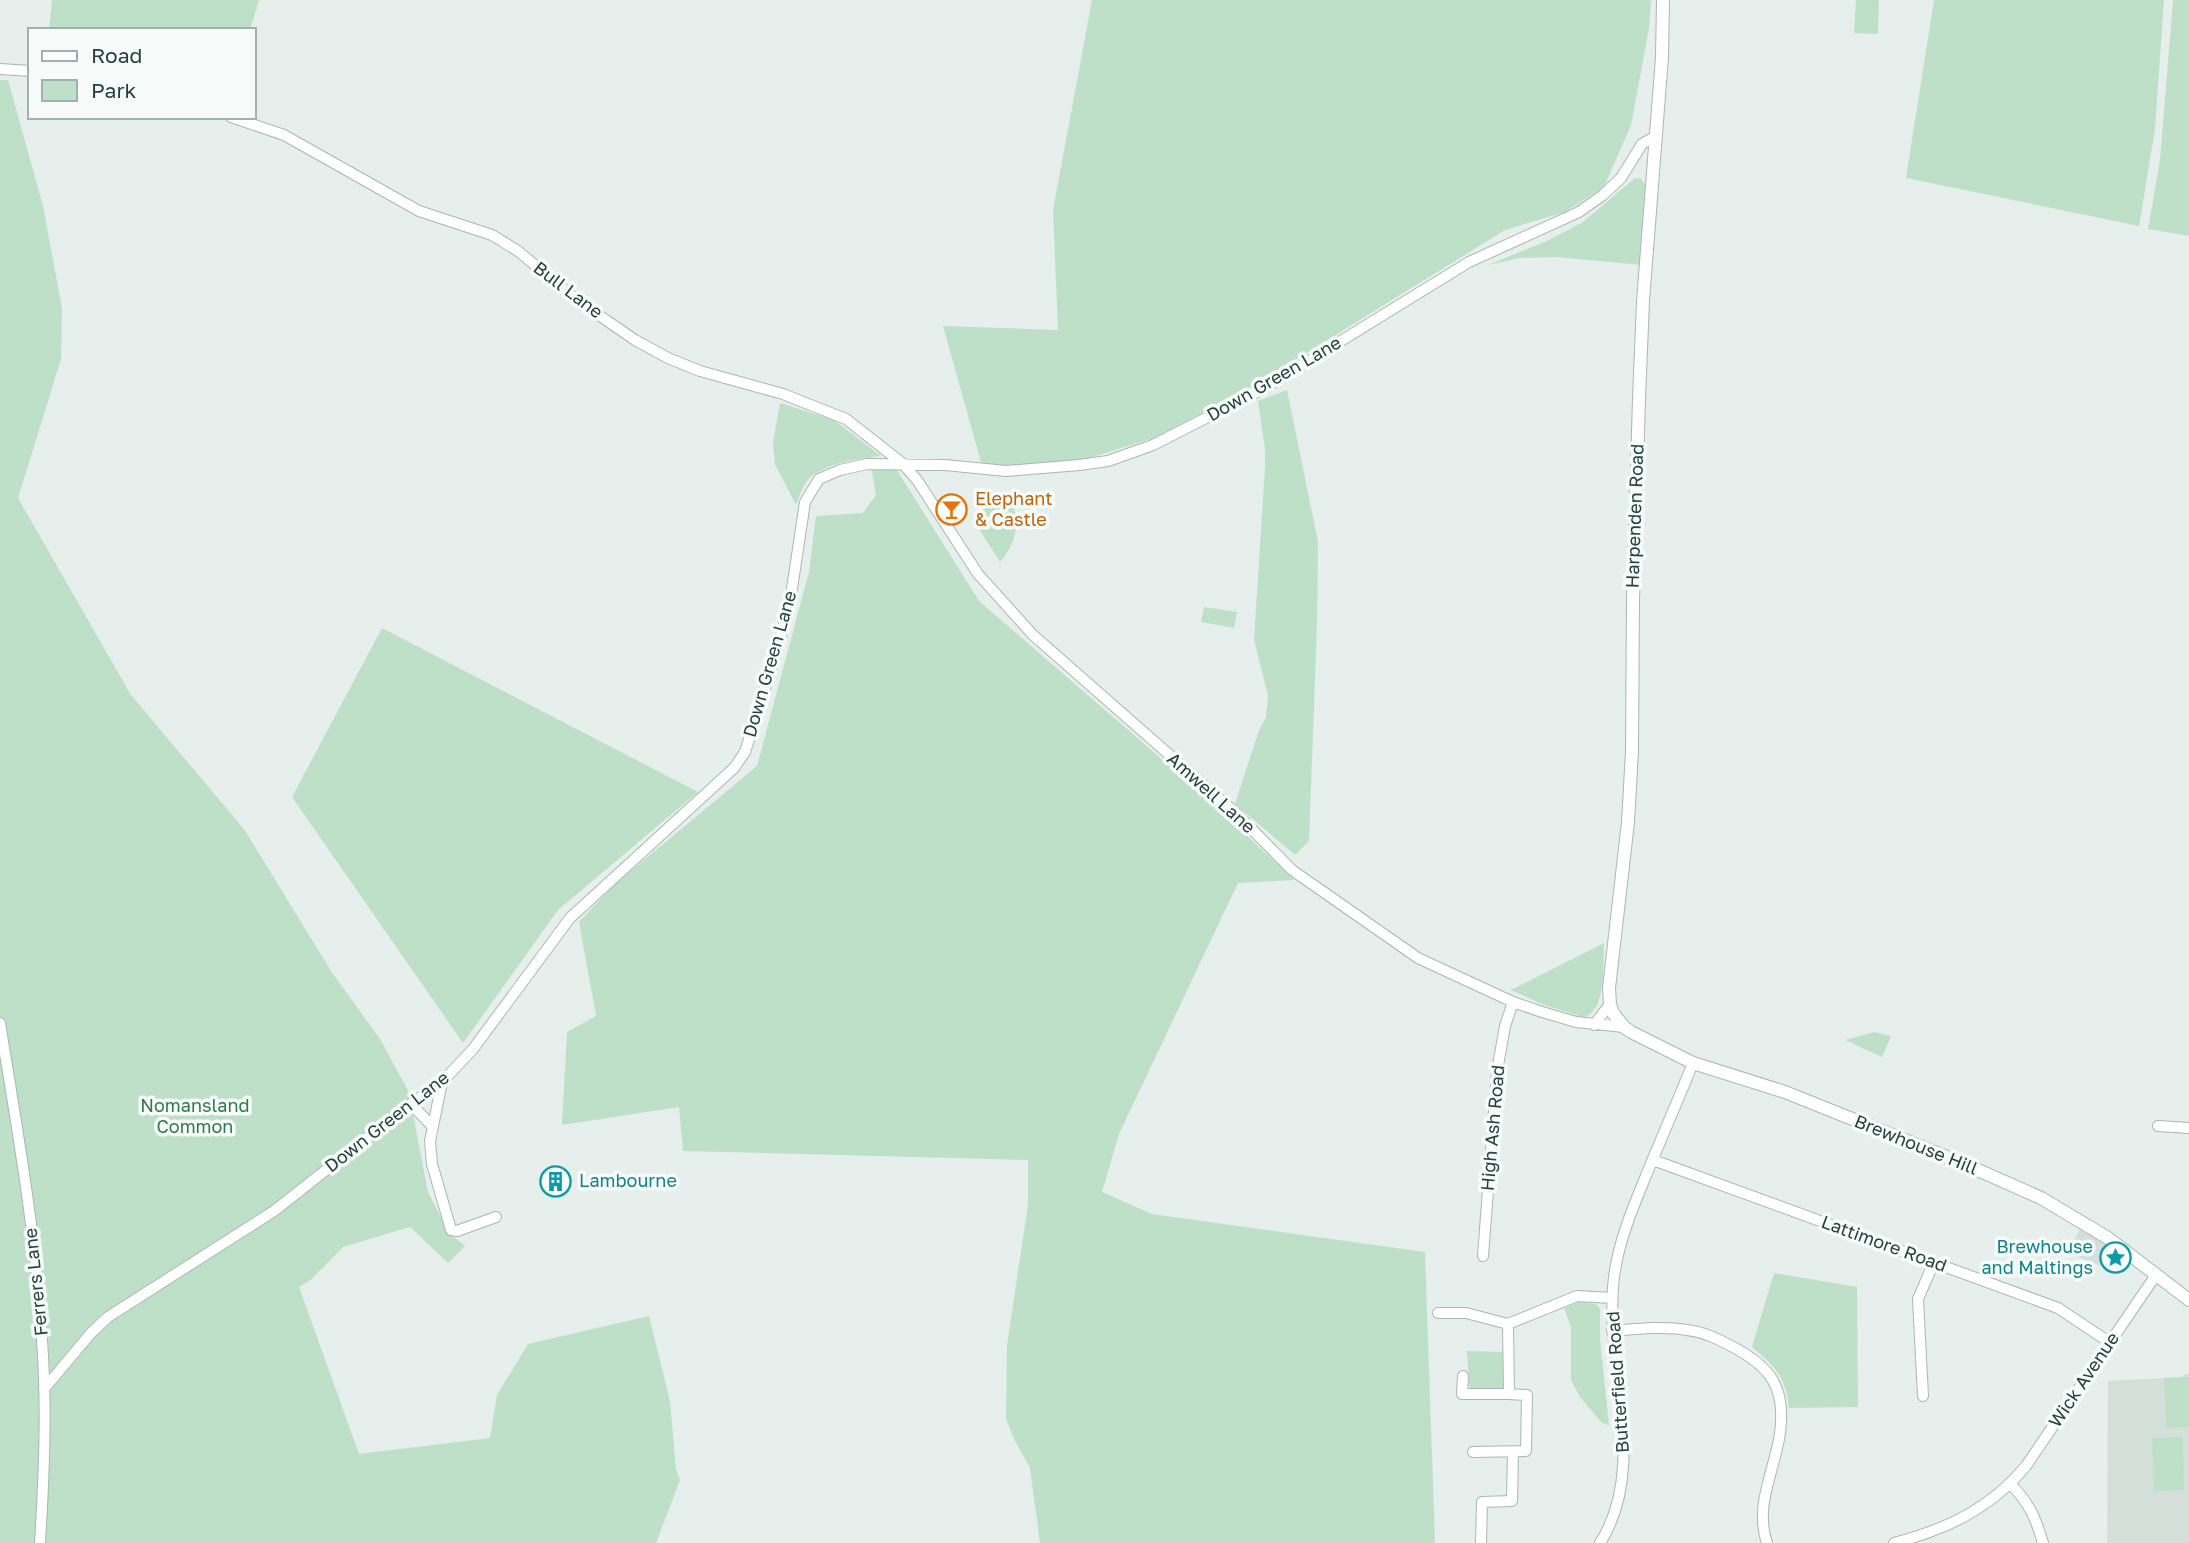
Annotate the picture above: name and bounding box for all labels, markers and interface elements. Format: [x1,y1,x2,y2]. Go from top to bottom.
legend [28,28,256,119]
text: Road [91,42,142,68]
text: Park [91,77,137,103]
street label: Bull Lane [530,256,608,322]
street label: Down Green Lane [1202,331,1345,426]
street label: Harpenden Road [1620,443,1648,589]
place label: Elephant & Castle [975,487,1052,530]
bar icon: Elephant & Castle [935,492,969,526]
street label: Down Green Lane [738,588,800,740]
street label: Amwell Lane [1163,747,1260,838]
street label: High Ash Road [1476,1064,1508,1192]
street label: Down Green Lane [320,1066,453,1177]
park label: Nomansland Common [140,1094,250,1137]
street label: Brewhouse Hill [1852,1109,1981,1179]
building icon: Lambourne [539,1164,573,1198]
place label: Lambourne [579,1169,677,1191]
street label: Lattimore Road [1819,1210,1950,1276]
street label: Ferrers Lane [18,1227,52,1337]
place label: Brewhouse and Maltings [1981,1235,2093,1278]
place icon: Brewhouse and Maltings [2099,1240,2133,1274]
street label: Butterfield Road [1601,1310,1633,1454]
street label: Wick Avenue [2043,1328,2123,1431]

